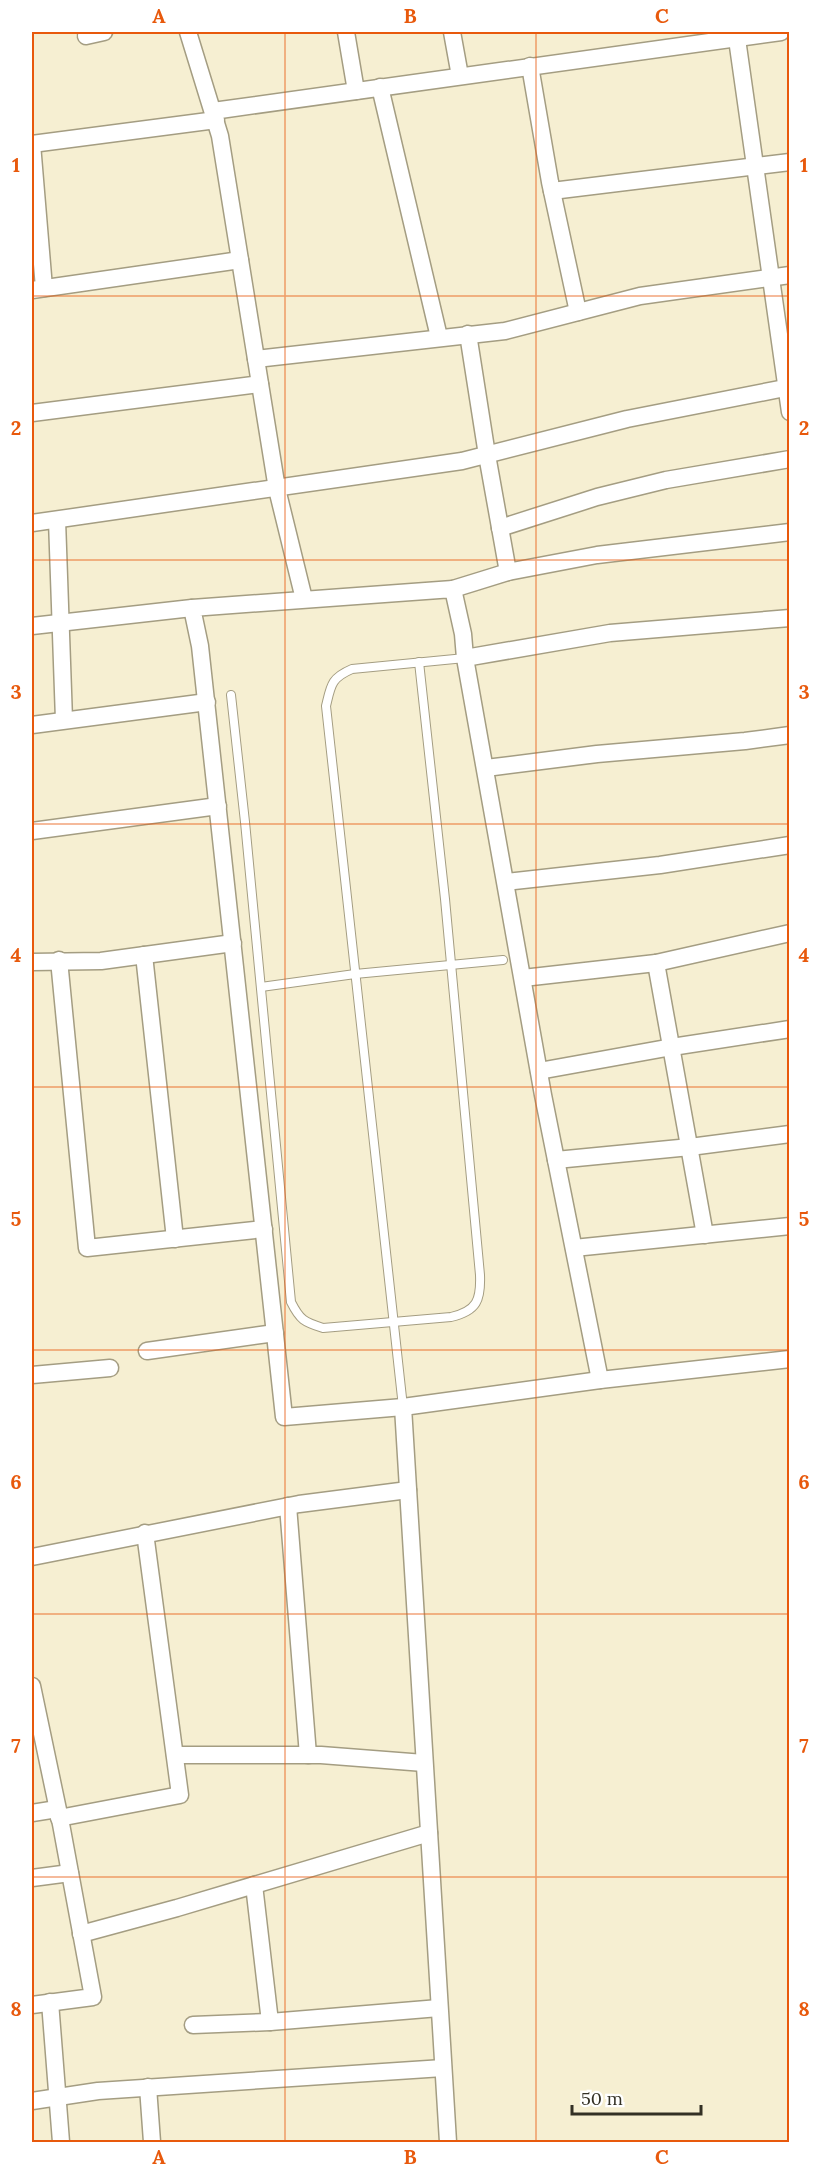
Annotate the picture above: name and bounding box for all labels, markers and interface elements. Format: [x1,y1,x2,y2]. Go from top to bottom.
text: A [152,3,166,28]
text: B [403,3,417,28]
text: C [655,3,669,28]
text: 1 [12,152,20,177]
text: 1 [800,152,808,177]
text: 2 [11,415,21,440]
text: 2 [799,415,809,440]
text: 3 [10,679,22,704]
text: 3 [798,679,810,704]
text: 4 [11,942,22,967]
text: 4 [799,942,810,967]
text: 5 [11,1206,22,1231]
text: 5 [799,1206,810,1231]
text: 6 [10,1469,22,1494]
text: 6 [798,1469,810,1494]
text: 7 [11,1733,21,1758]
text: 7 [799,1733,809,1758]
text: 8 [10,1996,22,2021]
text: 8 [798,1996,810,2021]
scale bar [572,2078,701,2116]
text: 50 m [581,2087,623,2110]
text: A [152,2144,166,2169]
text: B [403,2144,417,2169]
text: C [655,2144,669,2169]

